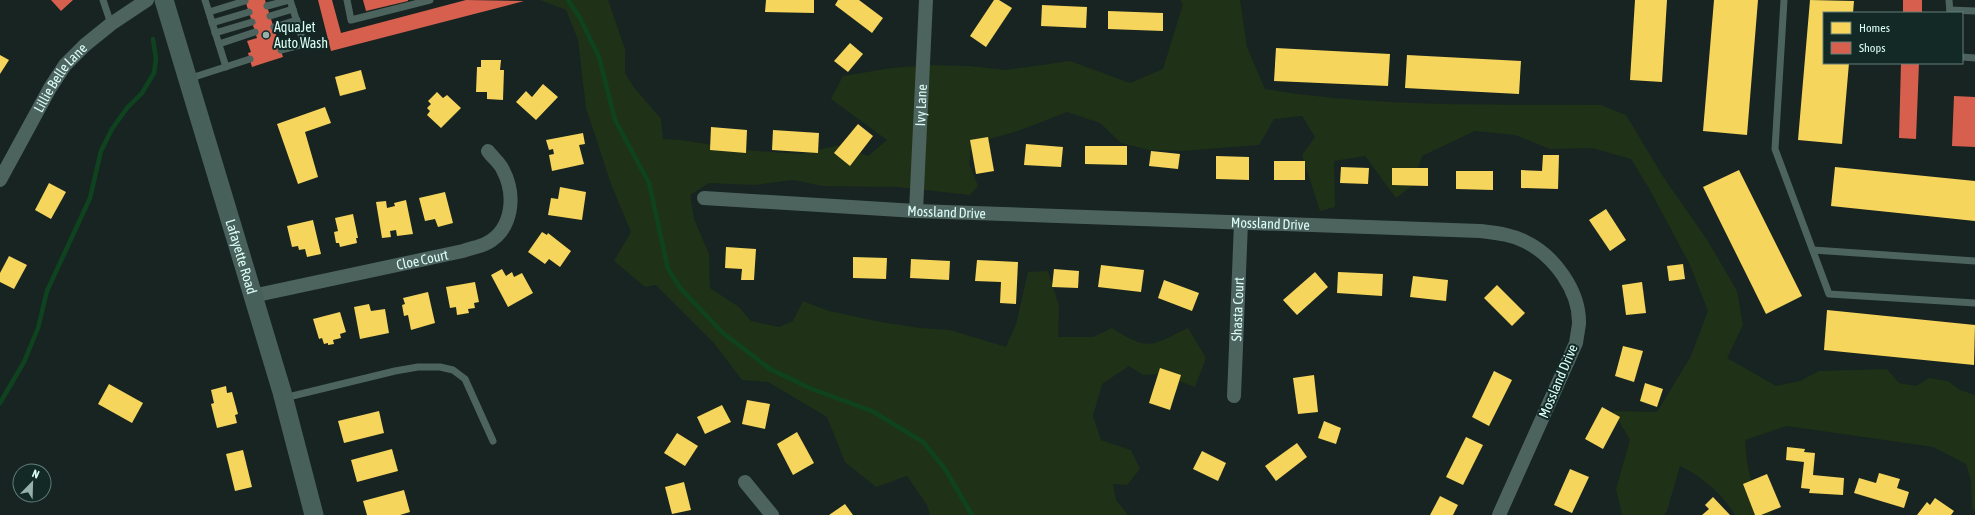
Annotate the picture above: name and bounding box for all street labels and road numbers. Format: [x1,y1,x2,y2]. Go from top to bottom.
street label: Lillie Belle Lane [30,40,90,115]
street label: Ivy Lane [912,84,930,127]
street label: Mossland Drive [907,202,986,221]
street label: Mossland Drive [1231,214,1310,233]
street label: Lafayette Road [222,217,260,296]
street label: Cloe Court [395,246,450,273]
street label: Shasta Court [1228,277,1247,342]
street label: Mossland Drive [1535,342,1581,420]

